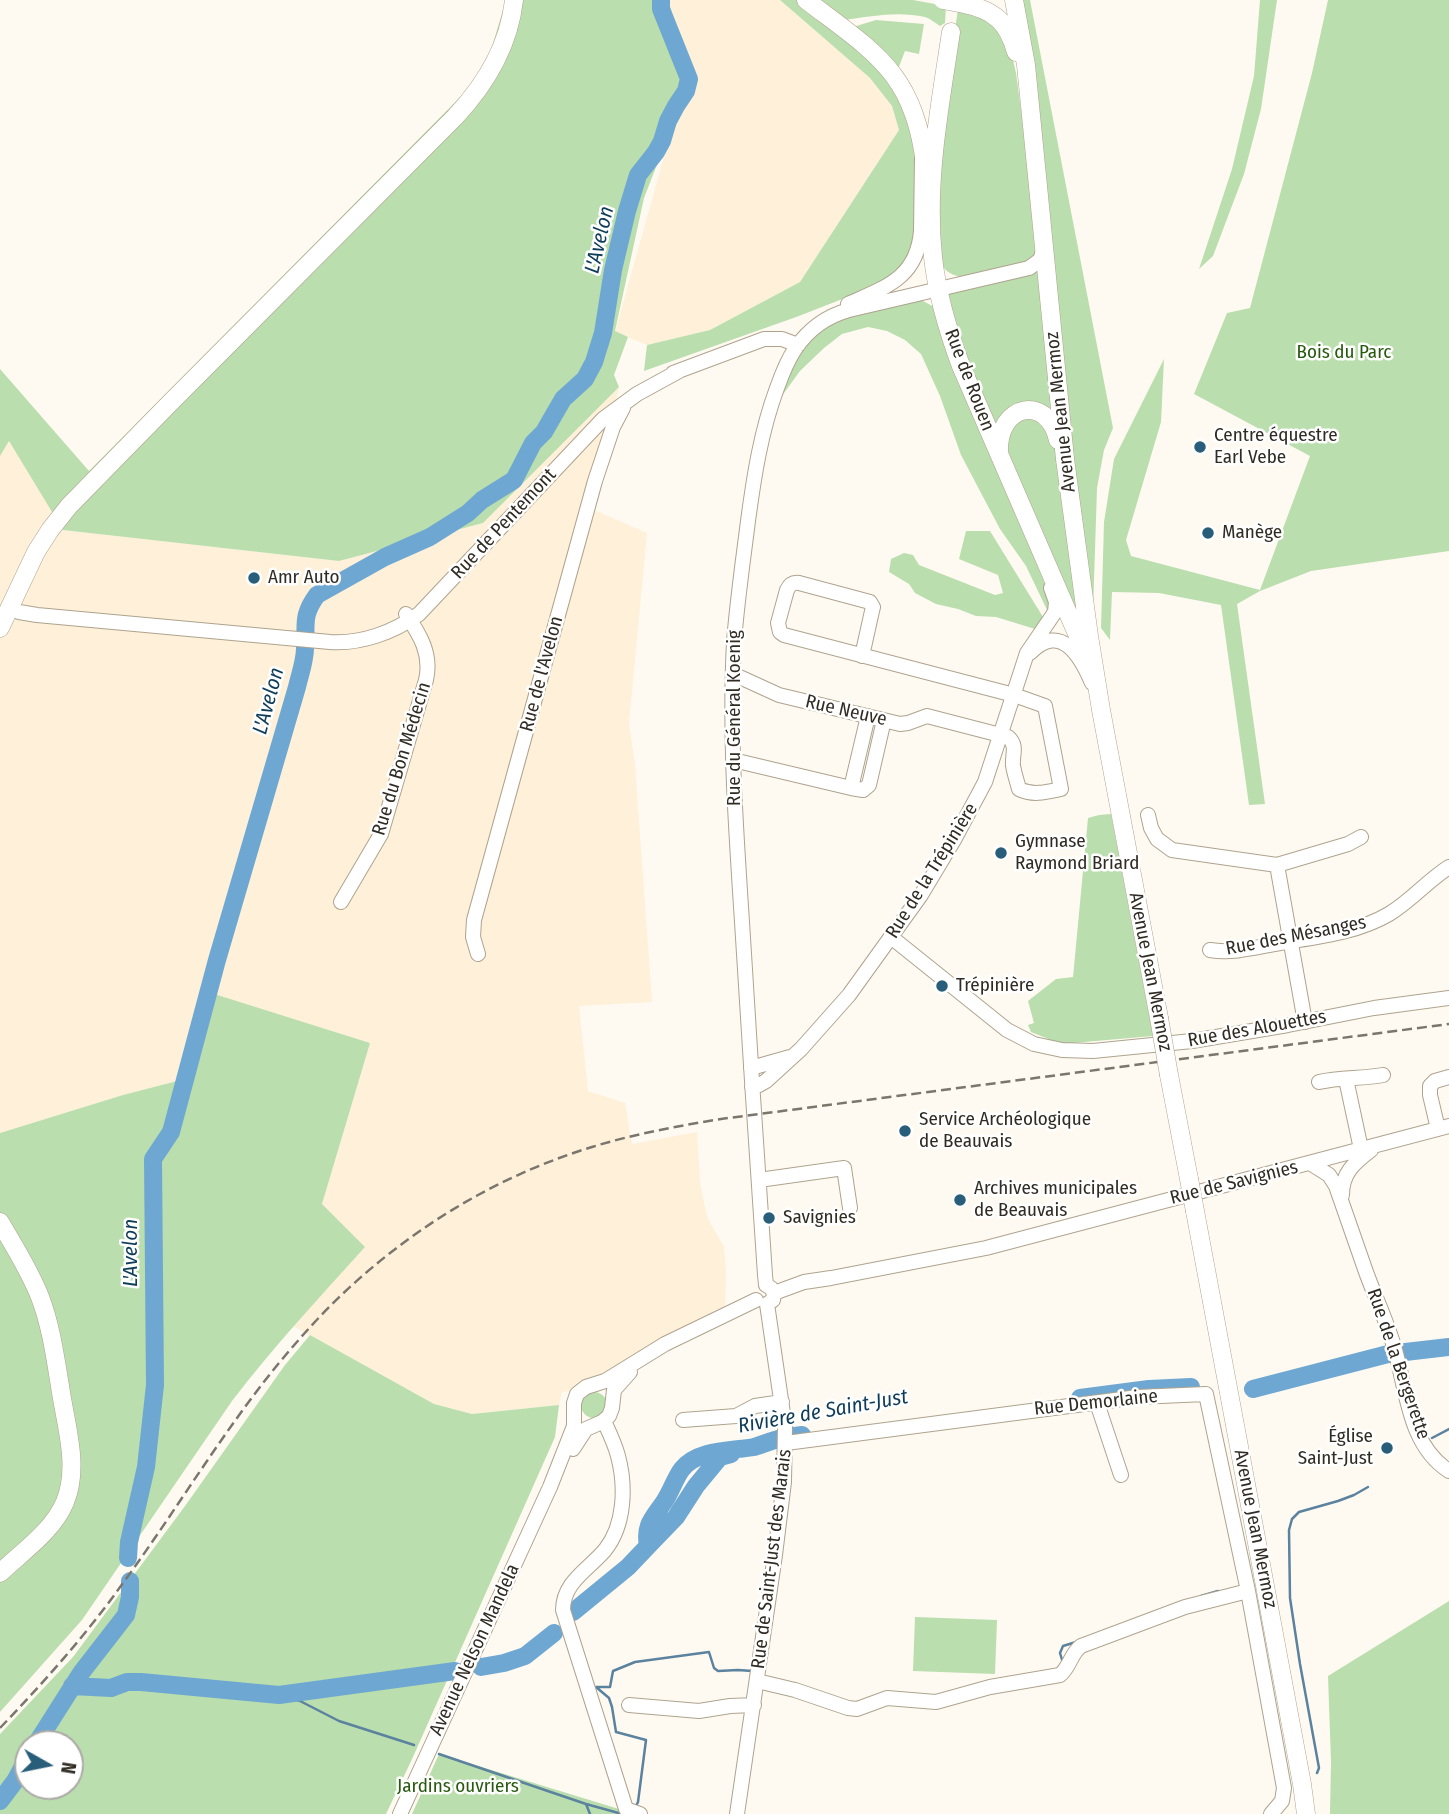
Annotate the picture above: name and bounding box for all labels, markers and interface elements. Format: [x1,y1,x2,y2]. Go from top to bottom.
water label: L'Avelon [580,204,620,276]
street label: Rue de Rouen [939,326,999,434]
street label: Avenue Jean Mermoz [1041,331,1081,493]
park label: Bois du Parc [1297,342,1391,364]
place label: Centre équestre Earl Vebe [1214,425,1338,469]
marker: Centre équestre Earl Vebe [1192,439,1208,455]
street label: Rue de Pentemont [447,464,561,584]
place label: Manège [1222,522,1282,544]
marker: Manège [1200,525,1216,541]
place label: Amr Auto [268,567,340,589]
marker: Amr Auto [246,570,262,586]
street label: Rue de l'Avelon [516,614,568,734]
street label: Rue du Général Koenig [724,630,746,806]
water label: L'Avelon [248,665,290,737]
street label: Rue du Bon Médecin [368,680,436,838]
street label: Rue Neuve [803,691,889,731]
street label: Rue de la Trépinière [881,799,983,943]
place label: Gymnase Raymond Briard [1015,831,1139,875]
marker: Gymnase Raymond Briard [993,845,1009,861]
street label: Avenue Jean Mermoz [1123,891,1177,1053]
street label: Rue des Mésanges [1224,911,1368,961]
place label: Trépinière [956,975,1034,997]
marker: Trépinière [934,978,950,994]
street label: Rue des Alouettes [1186,1006,1328,1052]
place label: Service Archéologique de Beauvais [919,1109,1091,1153]
marker: Service Archéologique de Beauvais [897,1123,913,1139]
street label: Rue de Savignies [1168,1156,1300,1210]
place label: Archives municipales de Beauvais [974,1178,1137,1222]
marker: Archives municipales de Beauvais [952,1192,968,1208]
place label: Savignies [783,1207,856,1229]
marker: Savignies [761,1210,777,1226]
water label: L'Avelon [118,1219,144,1287]
street label: Rue de la Bergerette [1361,1286,1435,1442]
water label: Rivière de Saint-Just [736,1385,910,1439]
street label: Rue Demorlaine [1033,1385,1159,1421]
place label: Église Saint-Just [1298,1426,1373,1470]
marker: Église Saint-Just [1379,1440,1395,1456]
street label: Rue de Saint-Just des Marais [747,1448,797,1670]
street label: Avenue Jean Mermoz [1228,1448,1282,1610]
street label: Avenue Nelson Mandela [425,1561,525,1739]
north arrow [14,1730,84,1800]
text: N [56,1761,81,1775]
park label: Jardins ouvriers [397,1776,519,1798]

